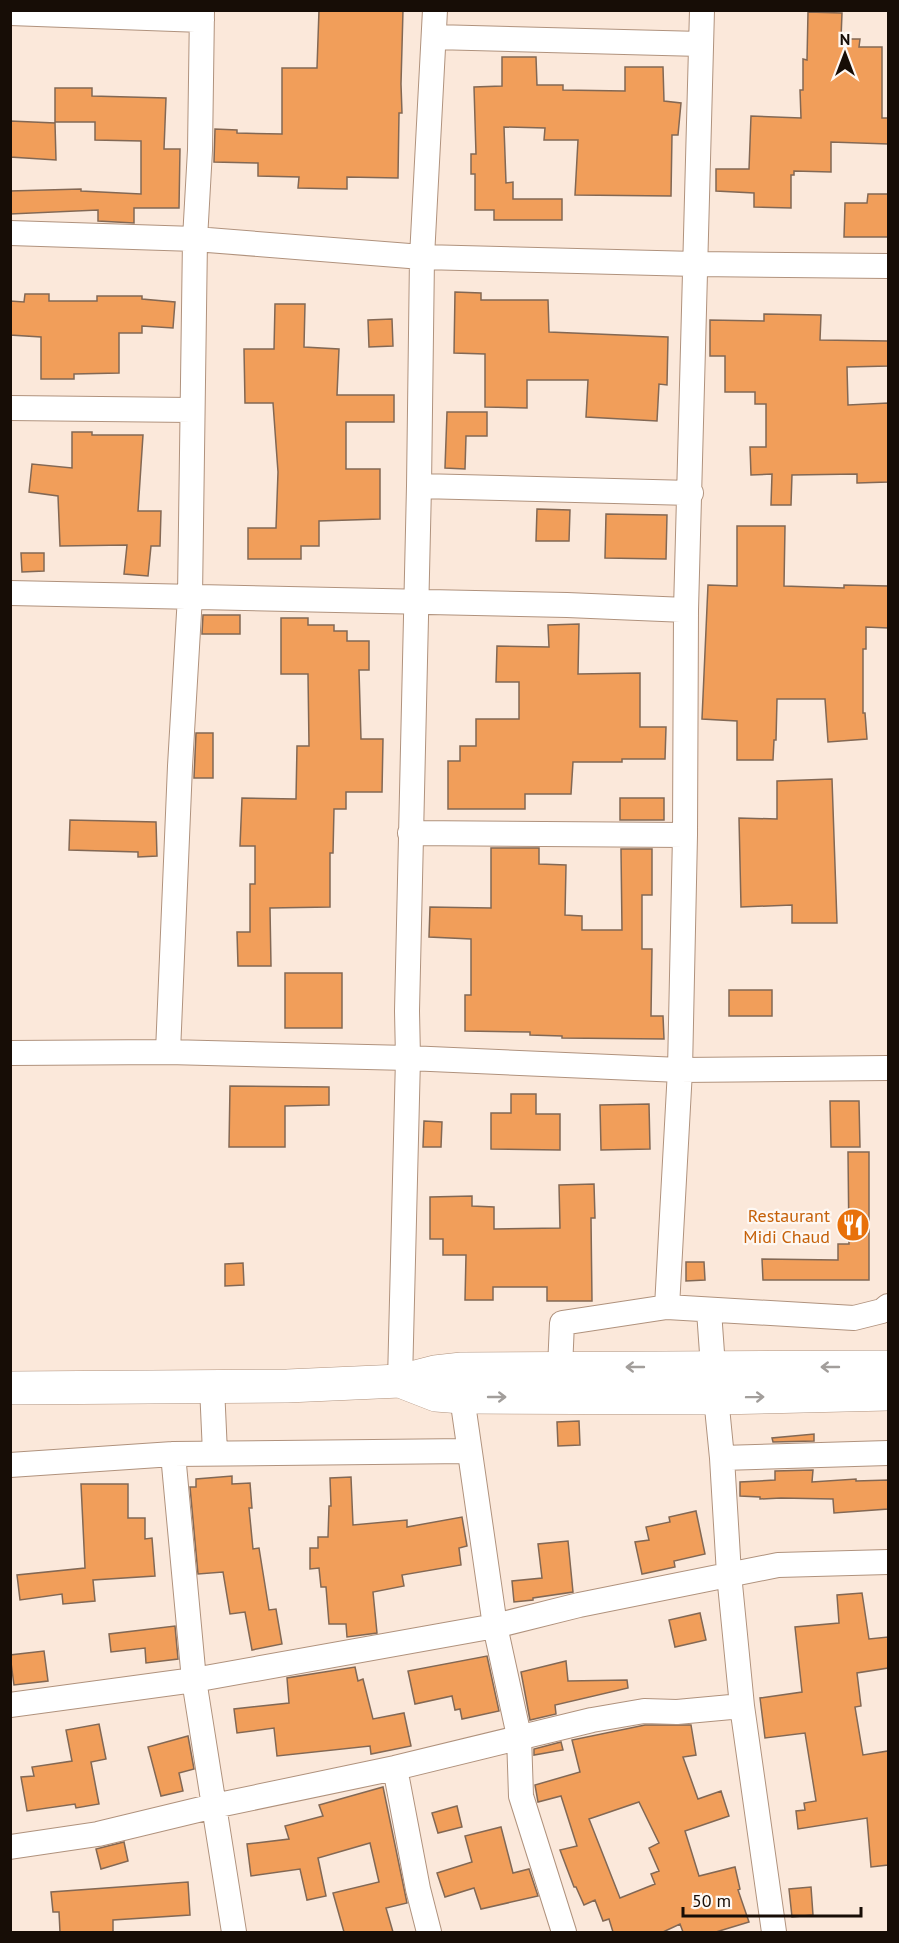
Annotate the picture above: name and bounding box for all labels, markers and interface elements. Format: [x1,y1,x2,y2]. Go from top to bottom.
north arrow [815,24,875,84]
text: N [840,29,850,49]
place label: Restaurant Midi Chaud [743,1204,830,1248]
restaurant icon: Restaurant Midi Chaud [835,1207,871,1243]
one-way arrow [626,1361,646,1373]
one-way arrow [821,1361,840,1373]
one-way arrow [745,1391,765,1403]
one-way arrow [487,1392,507,1403]
scale bar [683,1880,862,1918]
text: 50 m [692,1889,731,1912]

